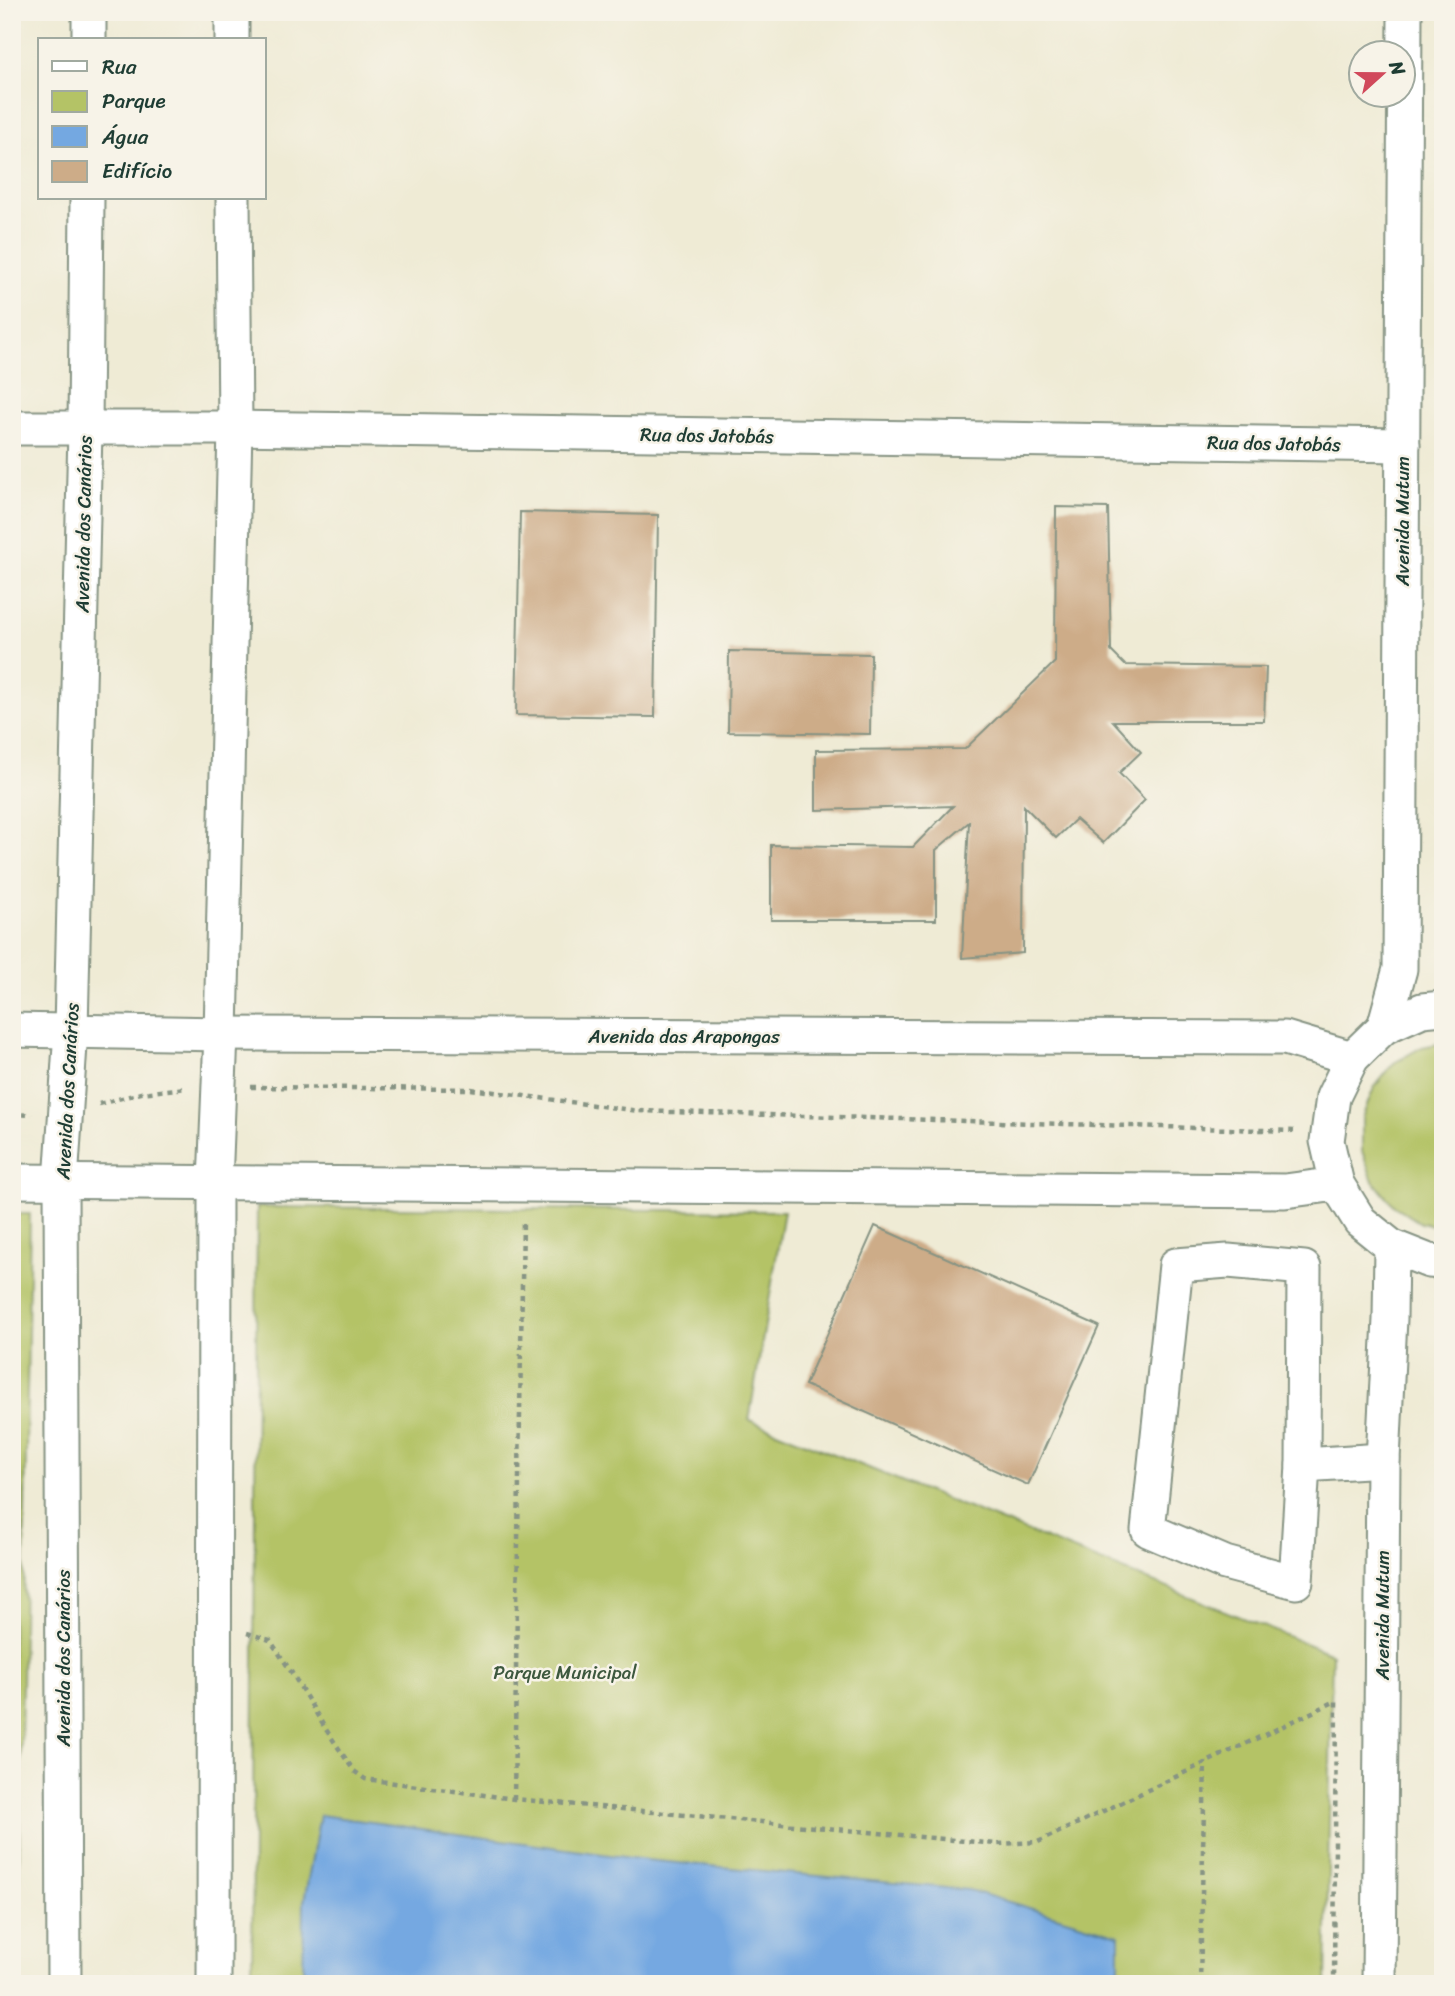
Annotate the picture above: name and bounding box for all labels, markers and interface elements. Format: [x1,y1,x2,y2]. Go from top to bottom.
legend [38,38,266,200]
north arrow [1346,38,1416,108]
text: Rua [102,48,137,86]
text: N [1379,55,1415,81]
text: Parque [102,82,166,120]
text: Água [101,118,149,156]
text: Edifício [102,152,172,190]
street label: Rua dos Jatobás [640,418,774,453]
street label: Rua dos Jatobás [1207,426,1341,461]
street label: Avenida dos Canários [65,435,102,614]
street label: Avenida Mutum [1386,456,1419,587]
street label: Avenida dos Canários [46,1001,89,1181]
street label: Avenida das Arapongas [587,1020,780,1053]
street label: Avenida Mutum [1366,1550,1399,1681]
street label: Avenida dos Canários [47,1569,80,1748]
park label: Parque Municipal [493,1656,637,1689]

